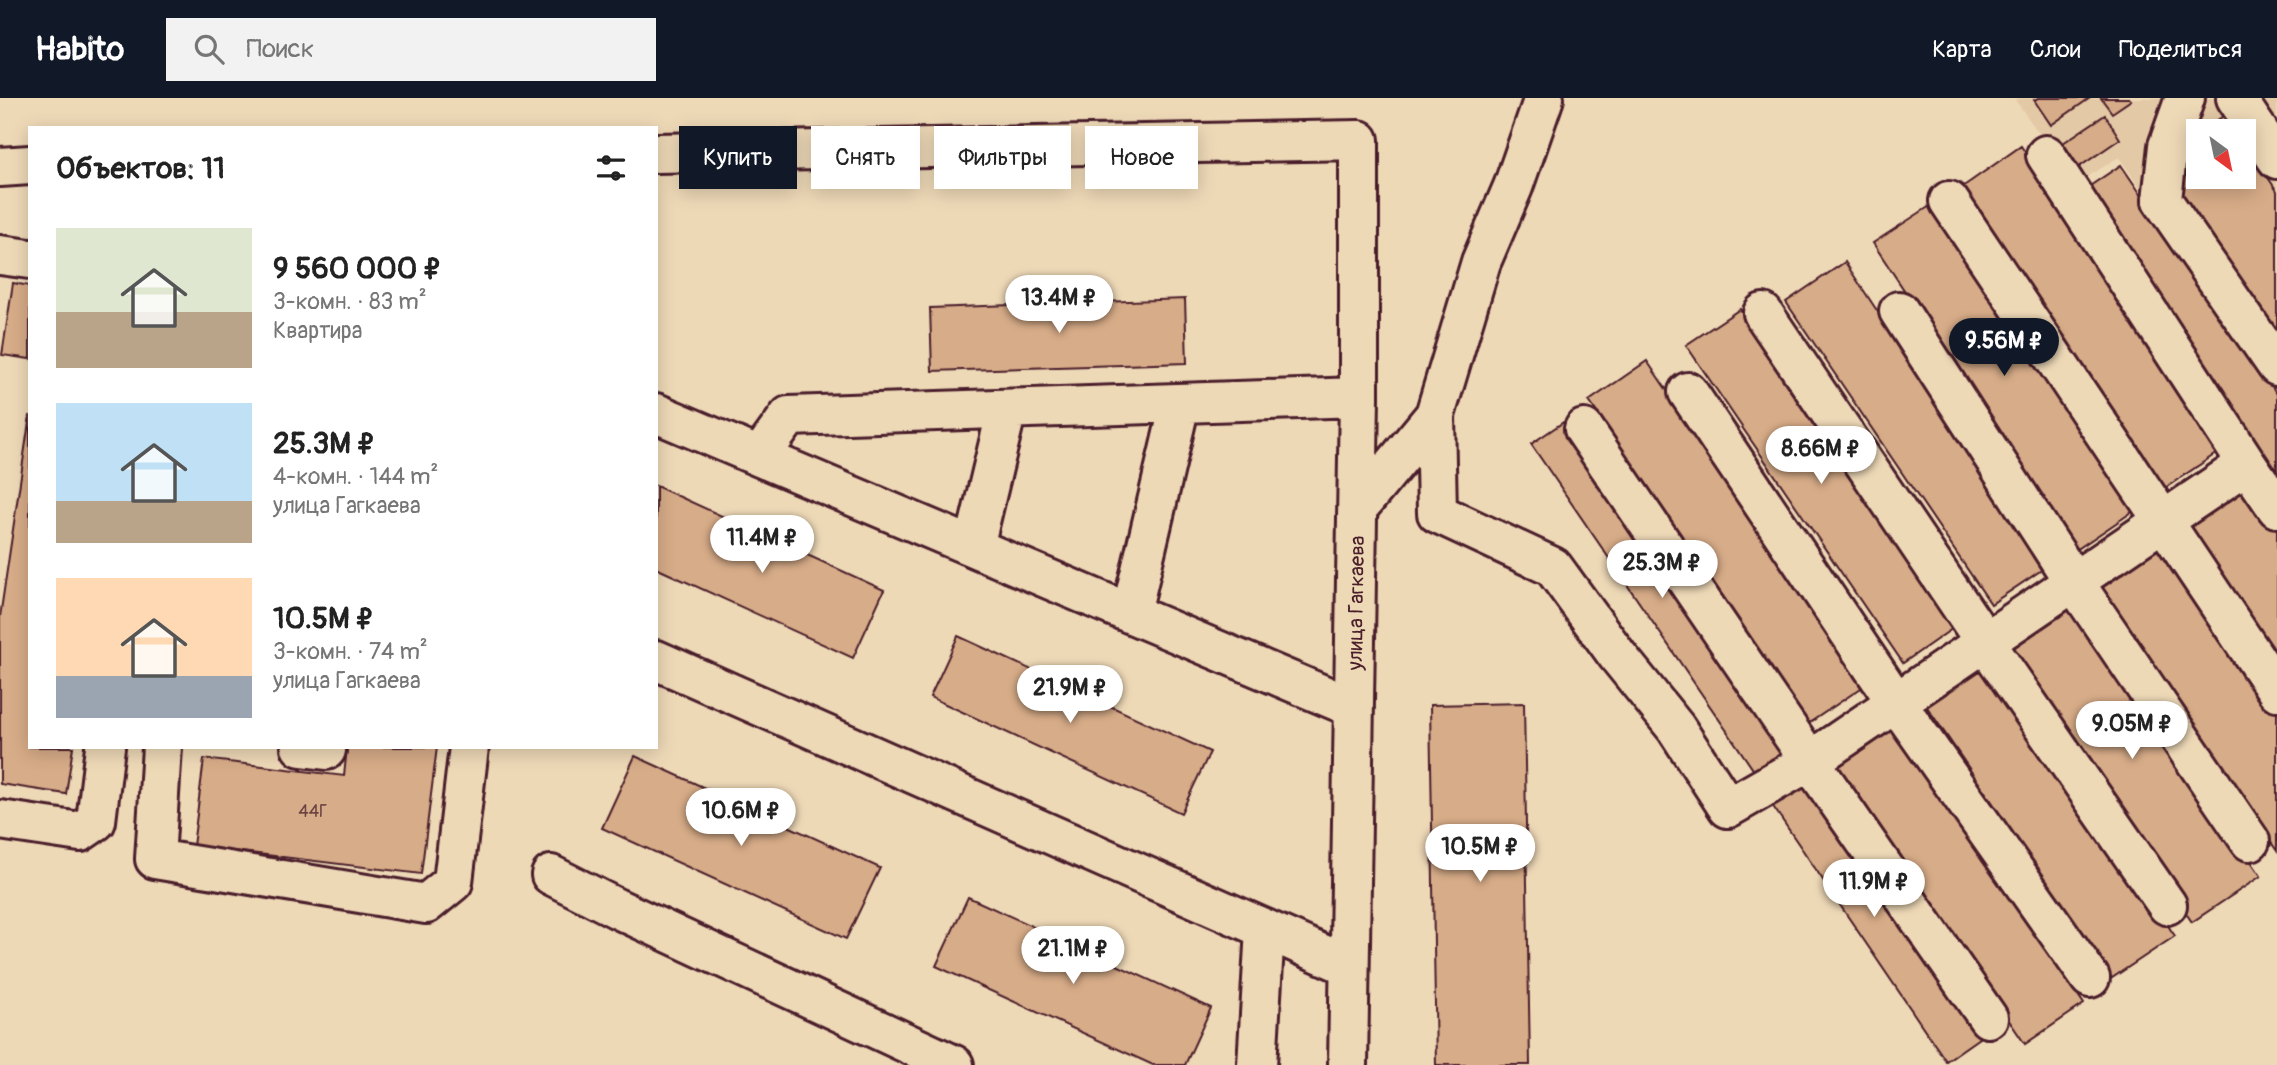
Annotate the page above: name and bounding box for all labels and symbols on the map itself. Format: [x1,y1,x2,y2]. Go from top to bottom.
north arrow [2186,119,2256,189]
pin: 13.4M ₽ [994,275,1124,335]
pin: 9.56M ₽ [1939,318,2069,378]
pin: 8.66M ₽ [1756,426,1886,486]
pin: 11.4M ₽ [697,516,827,575]
street label: улица Гагкаева [1342,535,1371,672]
pin: 25.3M ₽ [1597,540,1727,600]
pin: 21.9M ₽ [1005,666,1135,725]
pin: 9.05M ₽ [2067,702,2197,761]
pin: 10.6M ₽ [676,788,806,848]
house number: 44Г [298,800,328,823]
pin: 10.5M ₽ [1415,824,1545,884]
pin: 11.9M ₽ [1809,860,1939,919]
pin: 21.1M ₽ [1008,926,1138,986]

